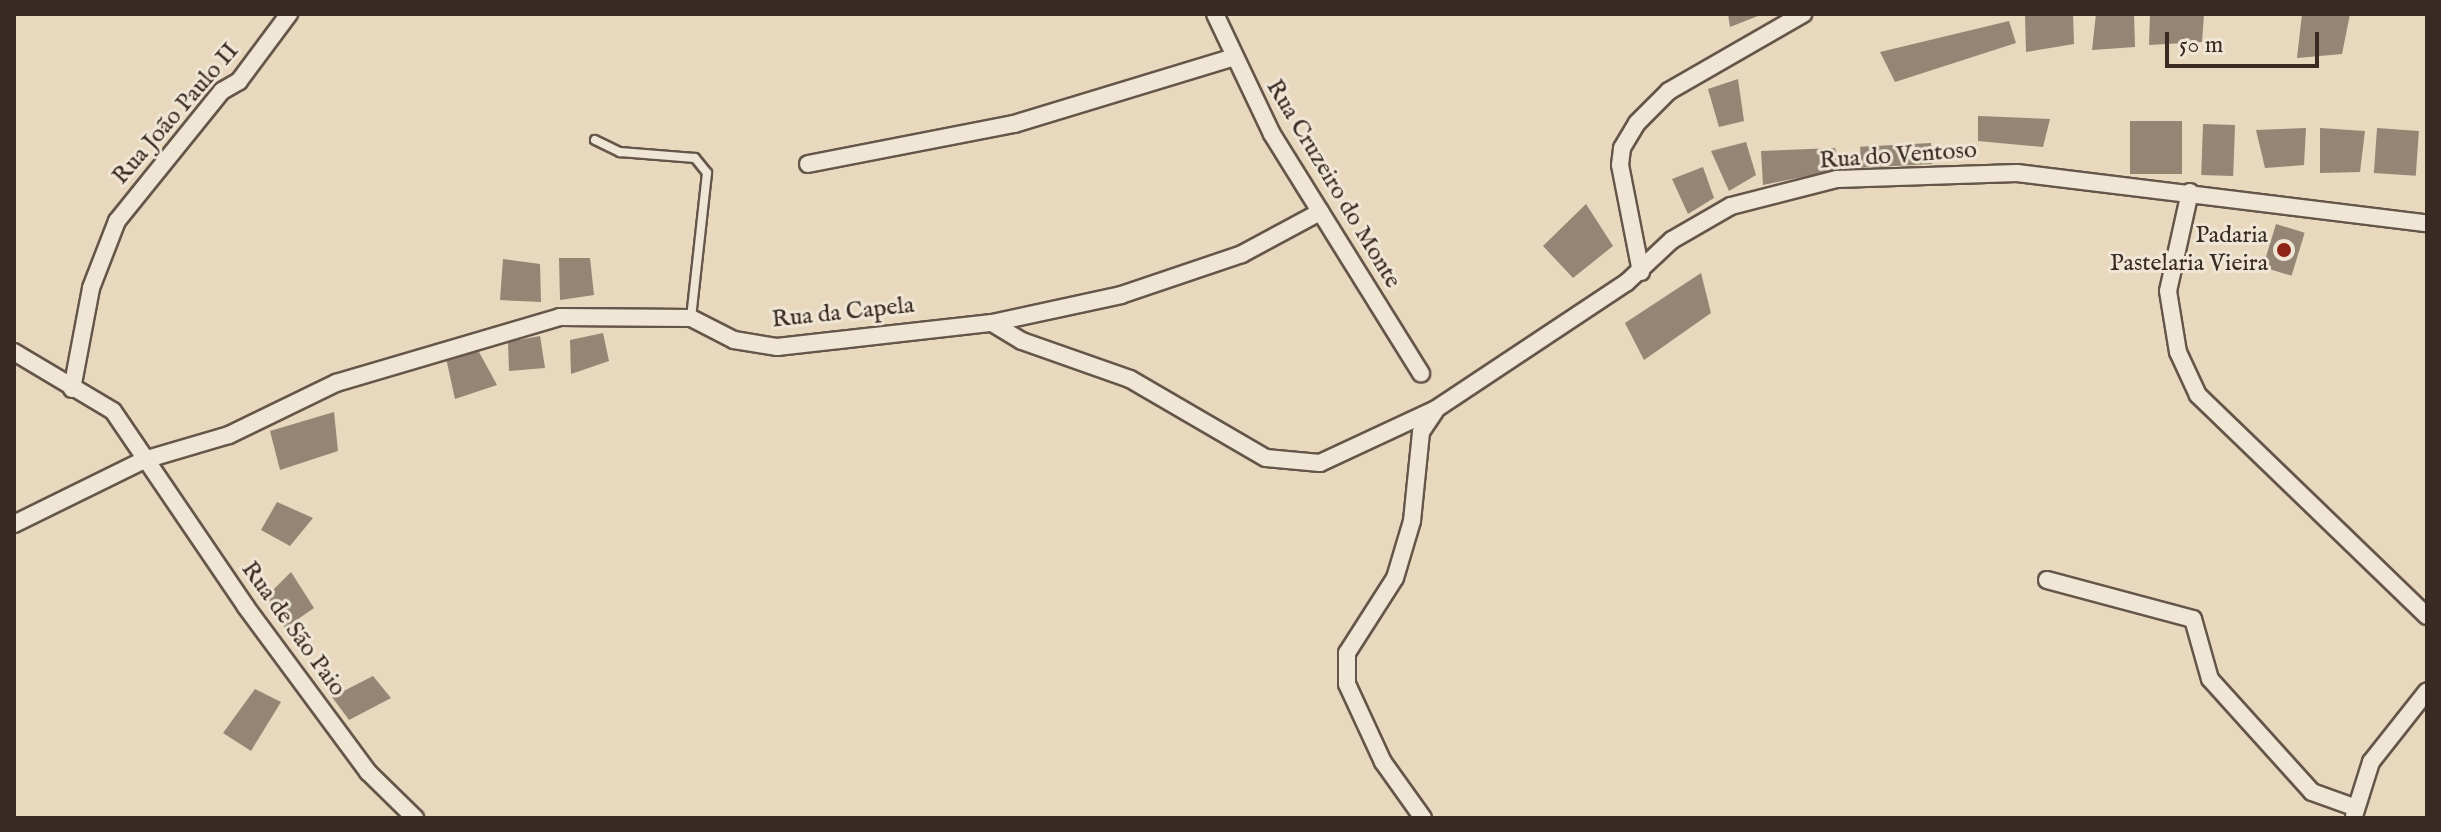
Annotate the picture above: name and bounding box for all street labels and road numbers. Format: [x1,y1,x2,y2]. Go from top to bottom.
street label: Rua João Paulo II [107,37,245,191]
street label: Rua Cruzeiro do Monte [1259,75,1407,293]
street label: Rua do Ventoso [1818,136,1978,176]
street label: Rua da Capela [770,291,916,335]
street label: Rua de São Paio [234,556,352,702]

